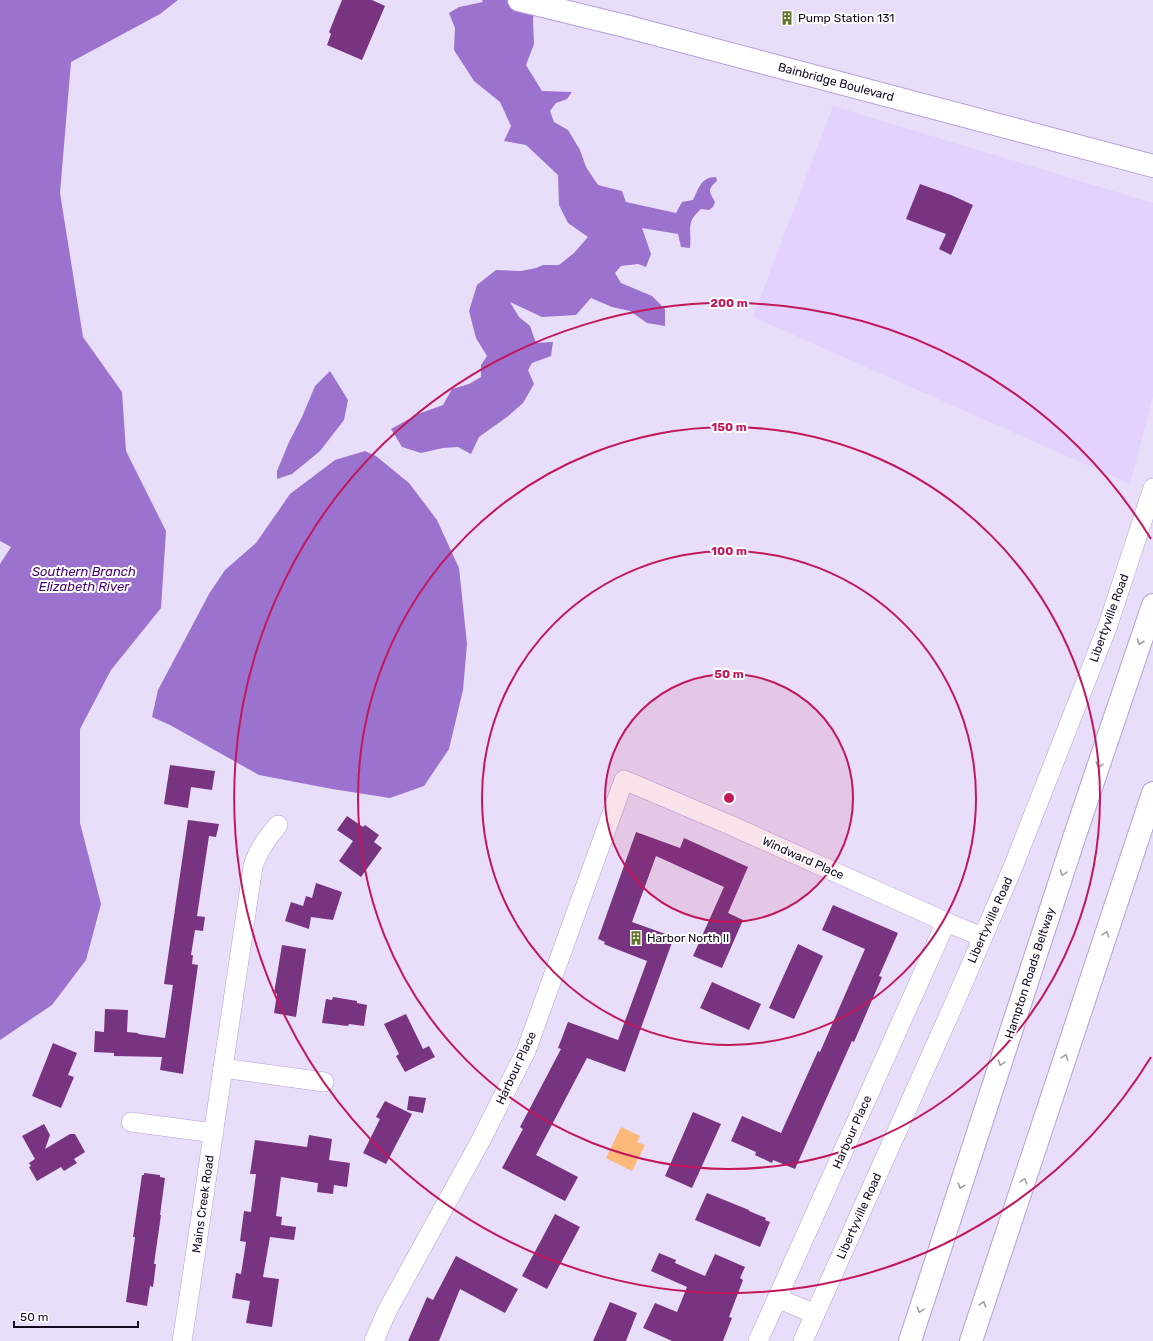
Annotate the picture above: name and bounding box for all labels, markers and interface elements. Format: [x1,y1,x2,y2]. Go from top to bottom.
building icon: Pump Station 131 [779,10,795,26]
place label: Pump Station 131 [798,11,894,25]
street label: Bainbridge Boulevard [776,60,896,104]
text: 200 m [710,296,748,310]
text: 150 m [711,420,747,434]
text: 100 m [711,544,747,558]
water label: Southern Branch Elizabeth River [32,564,136,594]
street label: Libertyville Road [1087,572,1131,664]
one-way arrow [1137,638,1145,645]
text: 50 m [714,667,744,681]
one-way arrow [1095,761,1103,768]
centre of rings [722,791,736,805]
street label: Windward Place [760,834,846,882]
one-way arrow [1059,869,1068,876]
street label: Libertyville Road [965,875,1015,965]
street label: Hampton Roads Beltway [1002,905,1058,1040]
building icon: Harbor North II [628,930,644,946]
place label: Harbor North II [647,931,729,945]
one-way arrow [1101,931,1110,938]
street label: Harbour Place [493,1029,539,1107]
one-way arrow [1060,1054,1069,1061]
one-way arrow [997,1059,1006,1066]
street label: Harbour Place [830,1093,875,1171]
street label: Mains Creek Road [189,1154,217,1254]
street label: Libertyville Road [834,1171,884,1261]
one-way arrow [1019,1177,1028,1184]
one-way arrow [957,1183,966,1190]
one-way arrow [978,1301,987,1308]
scale bar [14,1303,138,1329]
one-way arrow [917,1306,925,1313]
text: 50 m [20,1310,48,1324]

